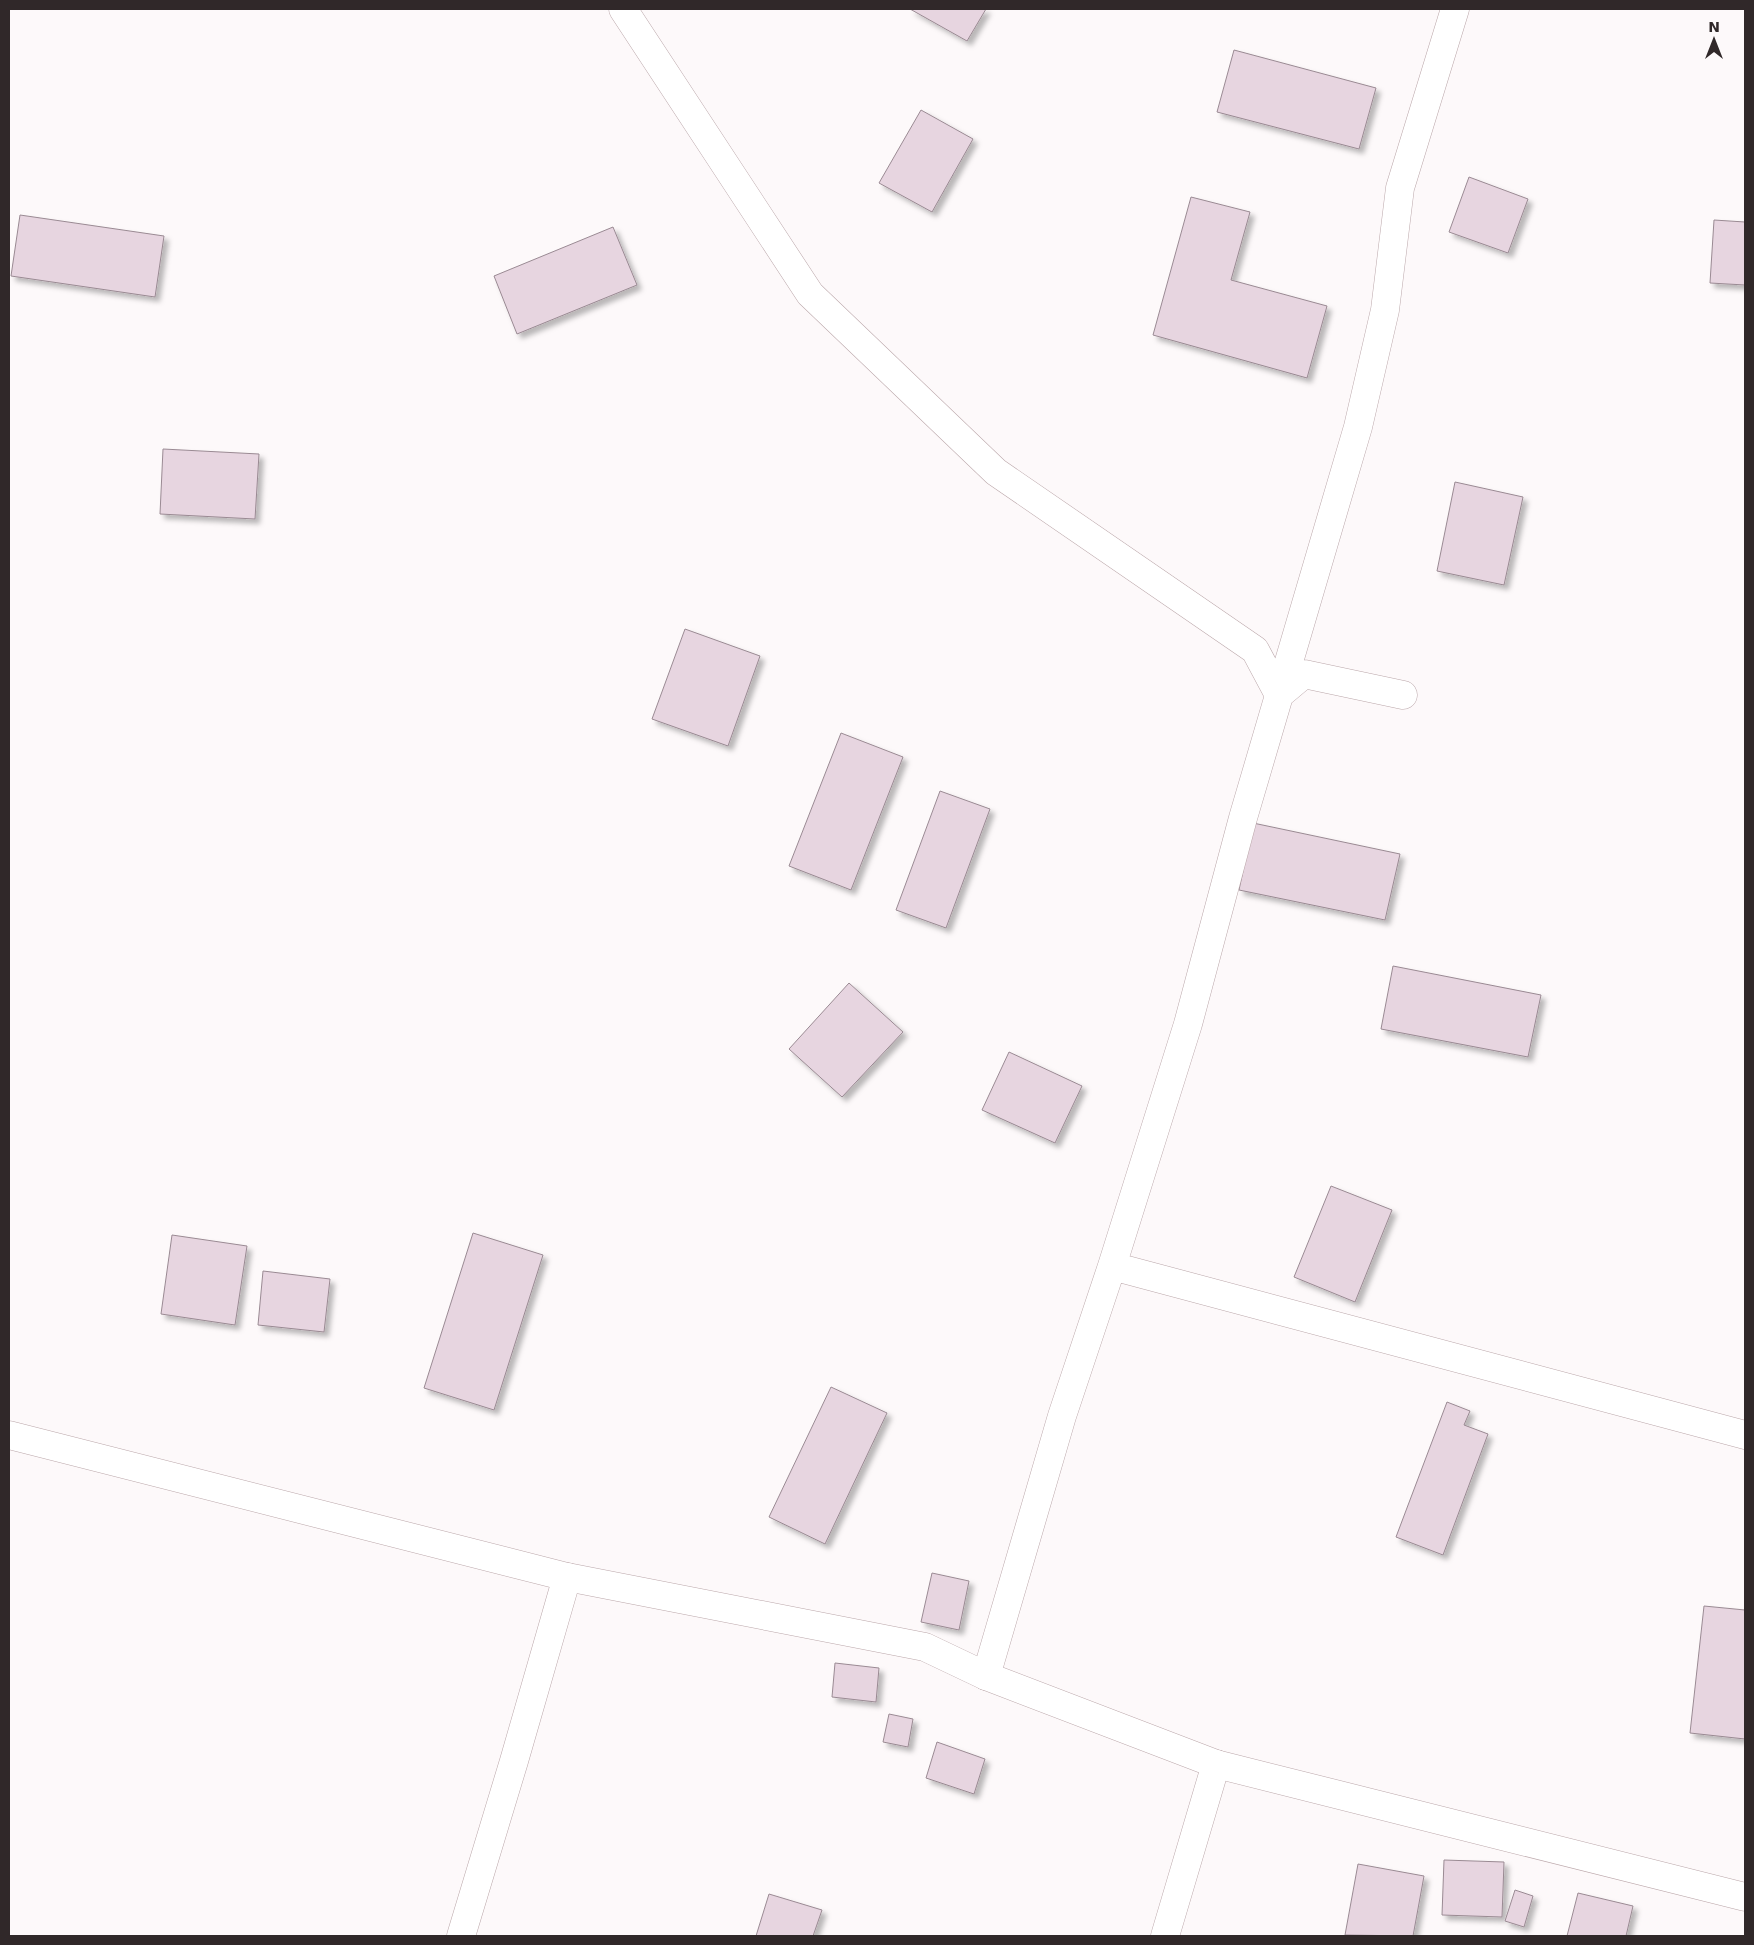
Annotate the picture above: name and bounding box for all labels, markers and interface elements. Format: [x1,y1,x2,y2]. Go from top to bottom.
north arrow [1689,15,1739,65]
text: N [1708,19,1720,35]

